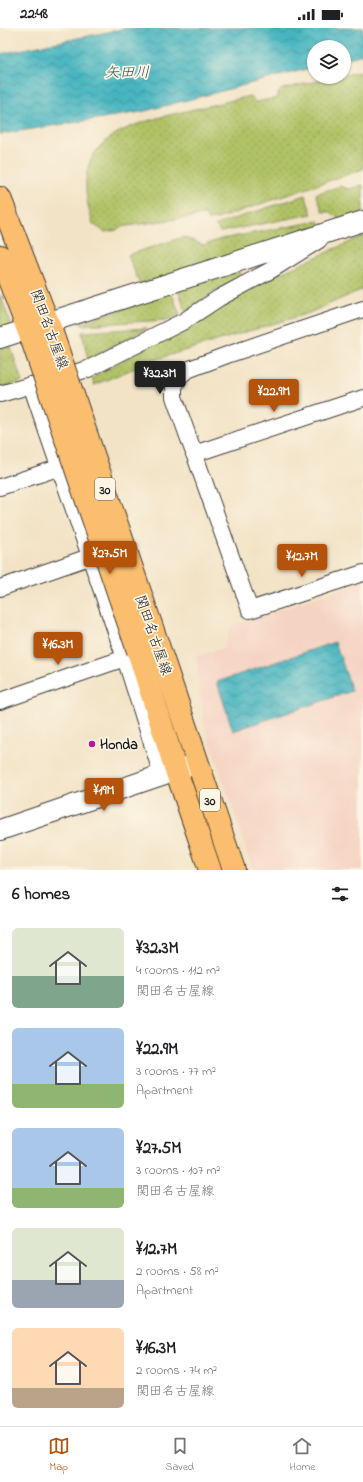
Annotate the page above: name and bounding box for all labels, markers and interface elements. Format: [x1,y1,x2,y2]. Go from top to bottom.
text: 22:48 [20,3,48,25]
map controls [307,40,351,84]
button: layers [307,40,351,84]
water label: 矢田川 [104,62,150,84]
street label: 関田名古屋線 [24,286,73,373]
pin: ¥32.3M [127,361,193,395]
text: ¥32.3M [144,364,176,383]
pin: ¥22.9M [241,379,307,413]
text: ¥22.9M [258,382,290,401]
road number: 30 [95,478,115,500]
pin: ¥27.5M [77,541,143,575]
text: ¥27.5M [93,544,127,563]
pin: ¥12.7M [269,544,335,578]
text: ¥12.7M [286,547,318,566]
street label: 関田名古屋線 [129,592,176,679]
pin: ¥16.3M [25,632,91,666]
text: ¥16.3M [43,635,73,654]
place label: Honda [100,735,138,756]
marker: Honda [87,739,97,749]
pin: ¥19M [80,778,128,812]
text: ¥19M [93,781,115,800]
road number: 30 [200,789,220,811]
text: 6 homes [12,882,70,907]
icon: filters [329,883,351,905]
text: ¥32.3M [136,936,179,961]
icon: home [44,944,92,992]
text: 4 rooms · 112 m² [136,961,220,980]
text: 関田名古屋線 [136,982,214,1001]
text: ¥22.9M [136,1037,178,1062]
icon: home [44,1044,92,1092]
text: 3 rooms · 77 m² [136,1062,216,1081]
text: Apartment [136,1081,193,1100]
text: ¥27.5M [136,1136,182,1161]
icon: home [44,1144,92,1192]
text: 3 rooms · 107 m² [136,1161,220,1180]
text: 関田名古屋線 [136,1182,214,1201]
text: ¥12.7M [136,1237,177,1262]
icon: home [44,1244,92,1292]
text: 2 rooms · 58 m² [136,1262,219,1281]
text: Apartment [136,1281,193,1300]
text: ¥16.3M [136,1336,176,1361]
icon: home [44,1344,92,1392]
text: 2 rooms · 74 m² [136,1361,217,1380]
text: 関田名古屋線 [136,1382,214,1401]
tab: Map [48,1435,70,1475]
tab: Saved [165,1435,194,1475]
tab: Home [290,1435,315,1475]

